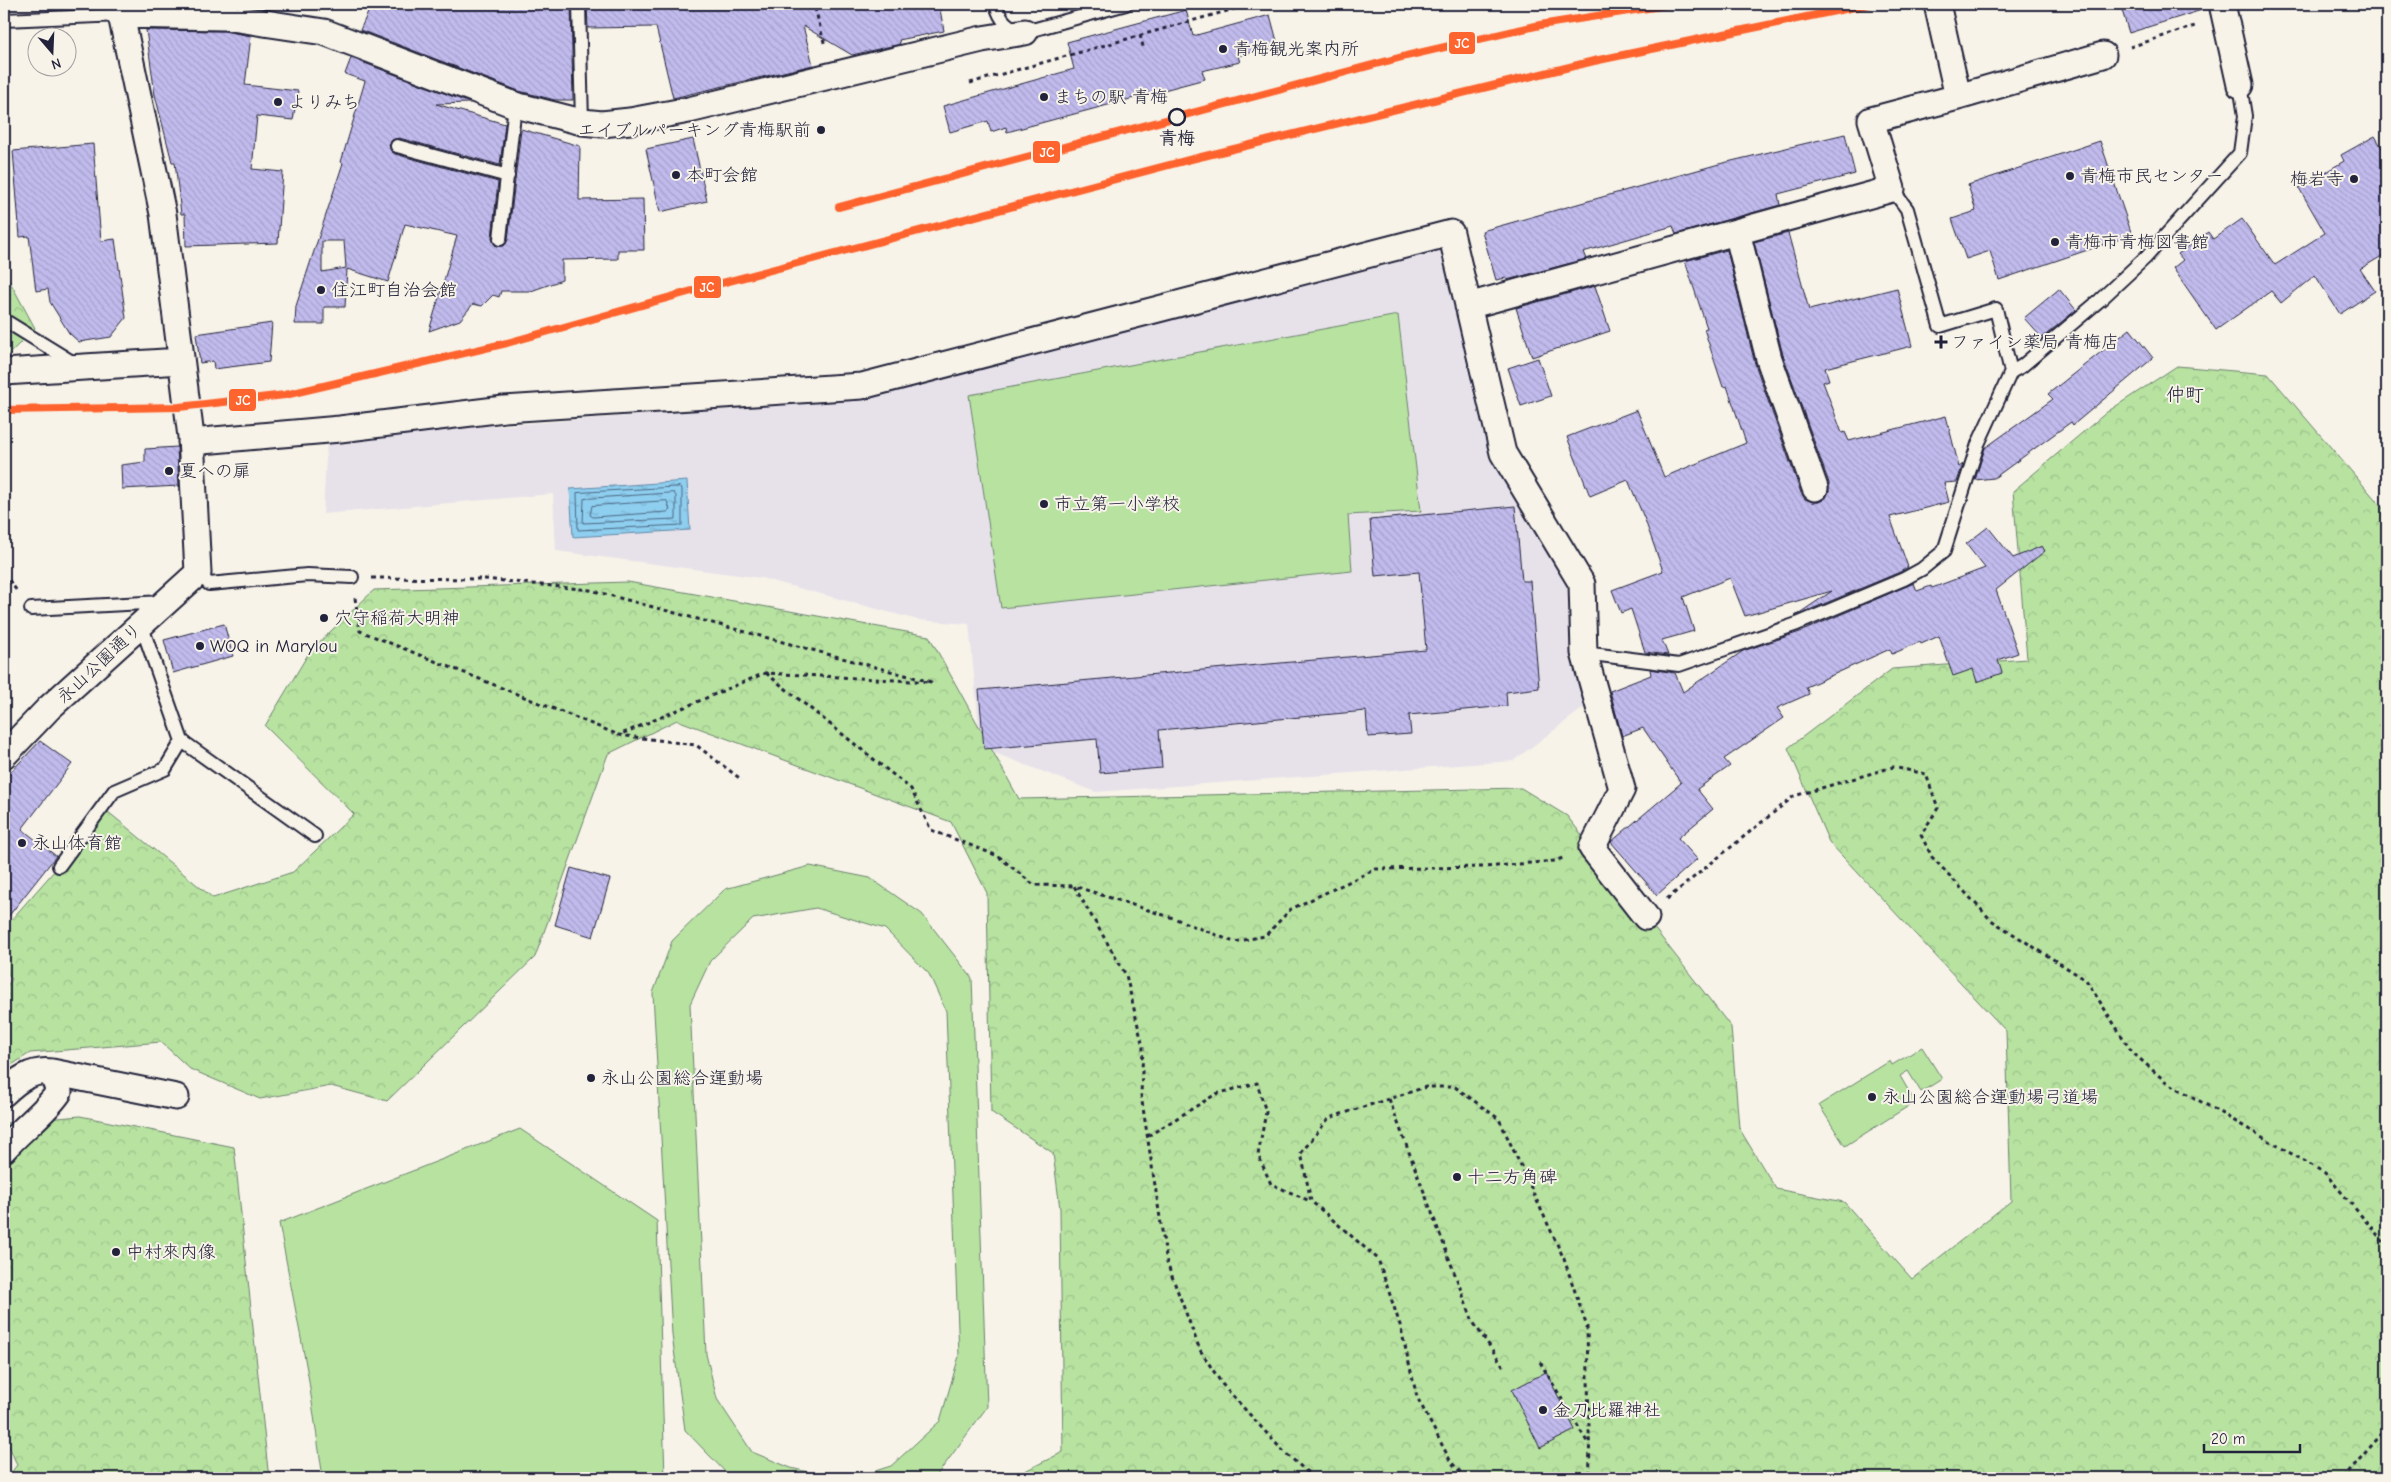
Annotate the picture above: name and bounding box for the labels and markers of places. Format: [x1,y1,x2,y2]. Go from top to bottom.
place label: 青梅観光案内所 [1233,39,1359,60]
marker: 青梅観光案内所 [1217,43,1229,55]
place label: まちの駅 青梅 [1054,87,1168,108]
marker: まちの駅 青梅 [1038,91,1050,103]
place label: よりみち [288,92,360,113]
marker: よりみち [272,96,284,108]
marker: 青梅 [1168,108,1186,126]
place label: エイブルパーキング青梅駅前 [578,120,811,141]
marker: エイブルパーキング青梅駅前 [815,124,827,136]
place label: 青梅 [1159,128,1195,149]
place label: 本町会館 [686,165,758,186]
place label: 青梅市民センター [2080,166,2223,187]
marker: 本町会館 [670,169,682,181]
place label: 梅岩寺 [2290,169,2344,190]
marker: 青梅市民センター [2064,170,2076,182]
marker: 梅岩寺 [2348,173,2360,185]
place label: 青梅市青梅図書館 [2065,232,2209,253]
marker: 青梅市青梅図書館 [2049,236,2061,248]
place label: 住江町自治会館 [331,280,457,301]
marker: 住江町自治会館 [315,284,327,296]
place label: ファイン薬局 青梅店 [1951,332,2119,353]
marker: ファイン薬局 青梅店 [1935,336,1947,348]
place label: 夏への扉 [179,461,251,482]
marker: 夏への扉 [163,465,175,477]
place label: 市立第一小学校 [1054,494,1180,515]
marker: 市立第一小学校 [1038,498,1050,510]
place label: 穴守稲荷大明神 [334,608,460,629]
marker: 穴守稲荷大明神 [318,612,330,624]
place label: WOQ in Marylou [210,636,338,657]
marker: WOQ in Marylou [194,640,206,652]
place label: 永山体育館 [32,833,122,854]
marker: 永山体育館 [16,837,28,849]
place label: 永山公園総合運動場 [601,1068,763,1089]
marker: 永山公園総合運動場 [585,1072,597,1084]
place label: 永山公園総合運動場弓道場 [1882,1087,2098,1108]
marker: 永山公園総合運動場弓道場 [1866,1091,1878,1103]
place label: 十二方角碑 [1467,1167,1557,1188]
marker: 十二方角碑 [1451,1171,1463,1183]
place label: 中村來内像 [126,1242,216,1263]
marker: 中村來内像 [110,1246,122,1258]
place label: 金刀比羅神社 [1553,1400,1661,1421]
marker: 金刀比羅神社 [1537,1404,1549,1416]

